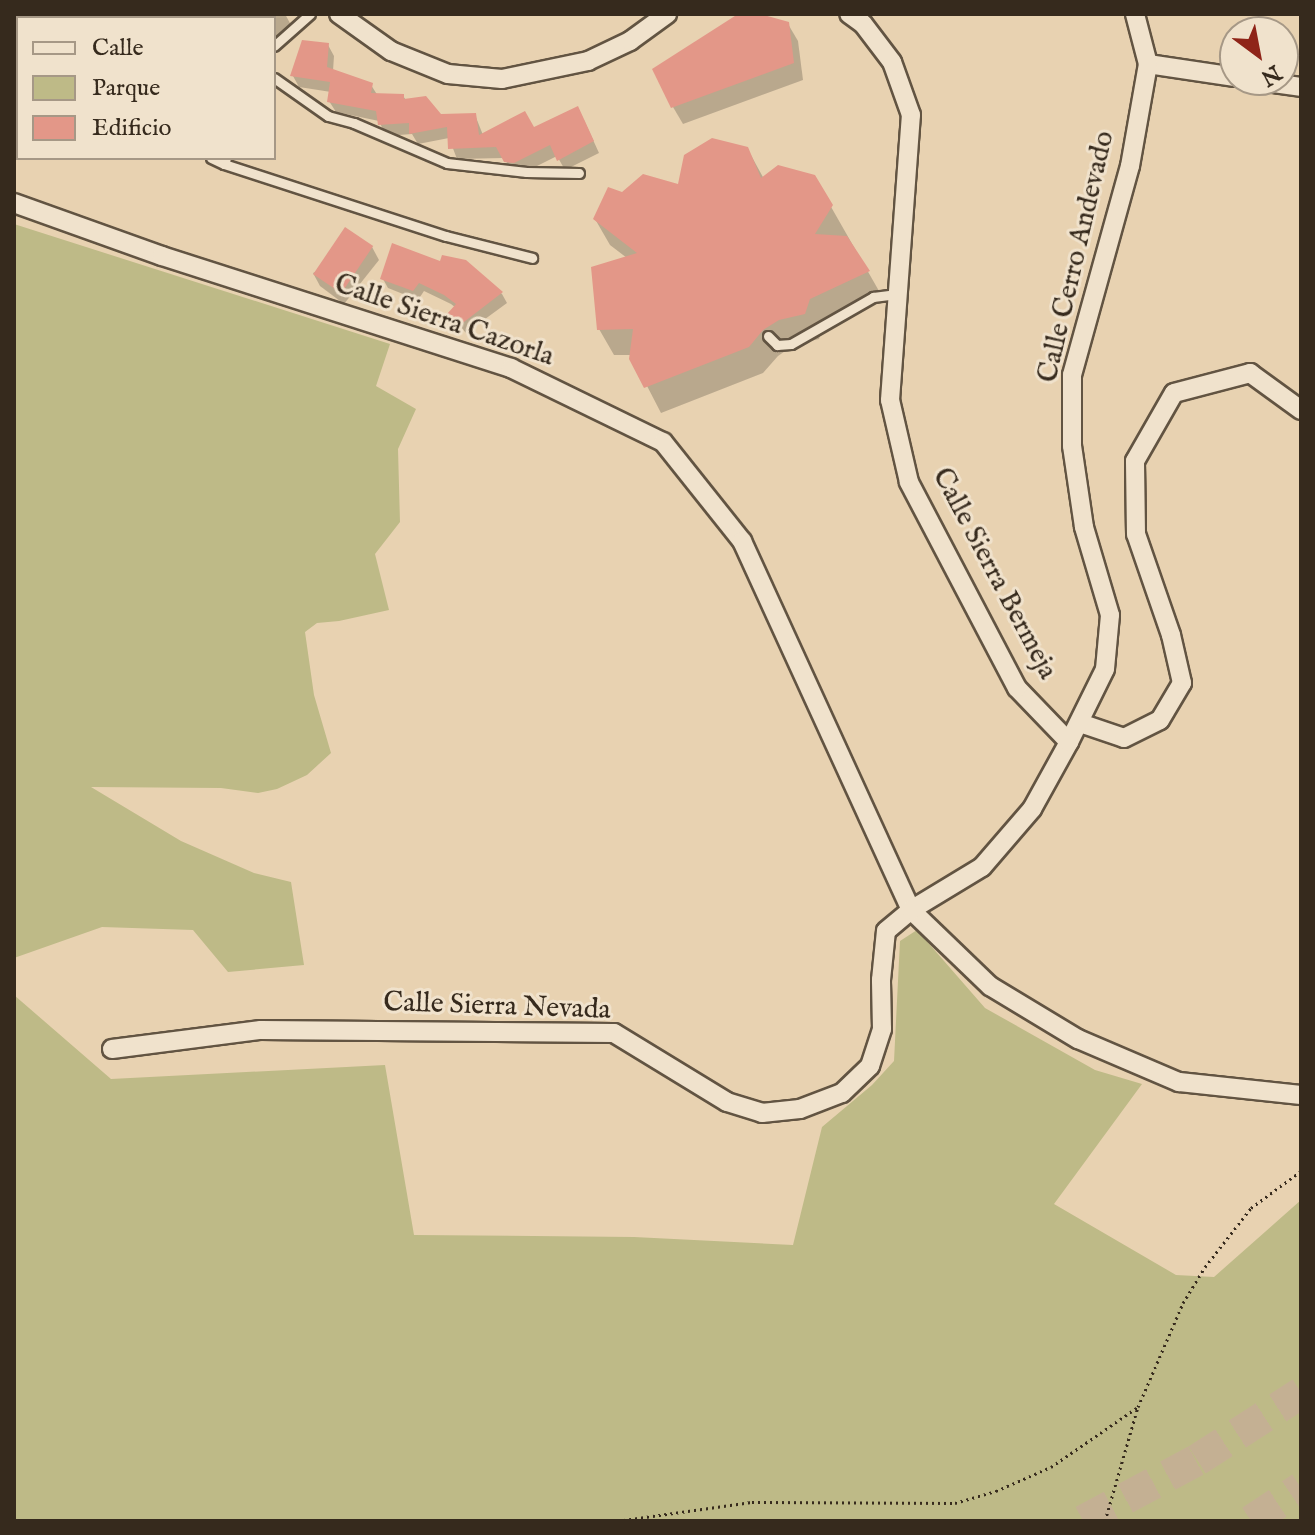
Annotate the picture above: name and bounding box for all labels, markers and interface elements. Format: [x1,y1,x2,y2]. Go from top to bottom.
legend [16,16,276,160]
north arrow [1219,16,1299,96]
text: Calle [92,33,144,64]
text: N [1255,58,1286,92]
text: Parque [92,73,160,104]
text: Edificio [92,113,171,144]
street label: Calle Cerro Andevado [1032,128,1122,386]
street label: Calle Sierra Cazorla [330,268,558,374]
street label: Calle Sierra Bermeja [924,463,1064,685]
street label: Calle Sierra Nevada [383,986,611,1028]

